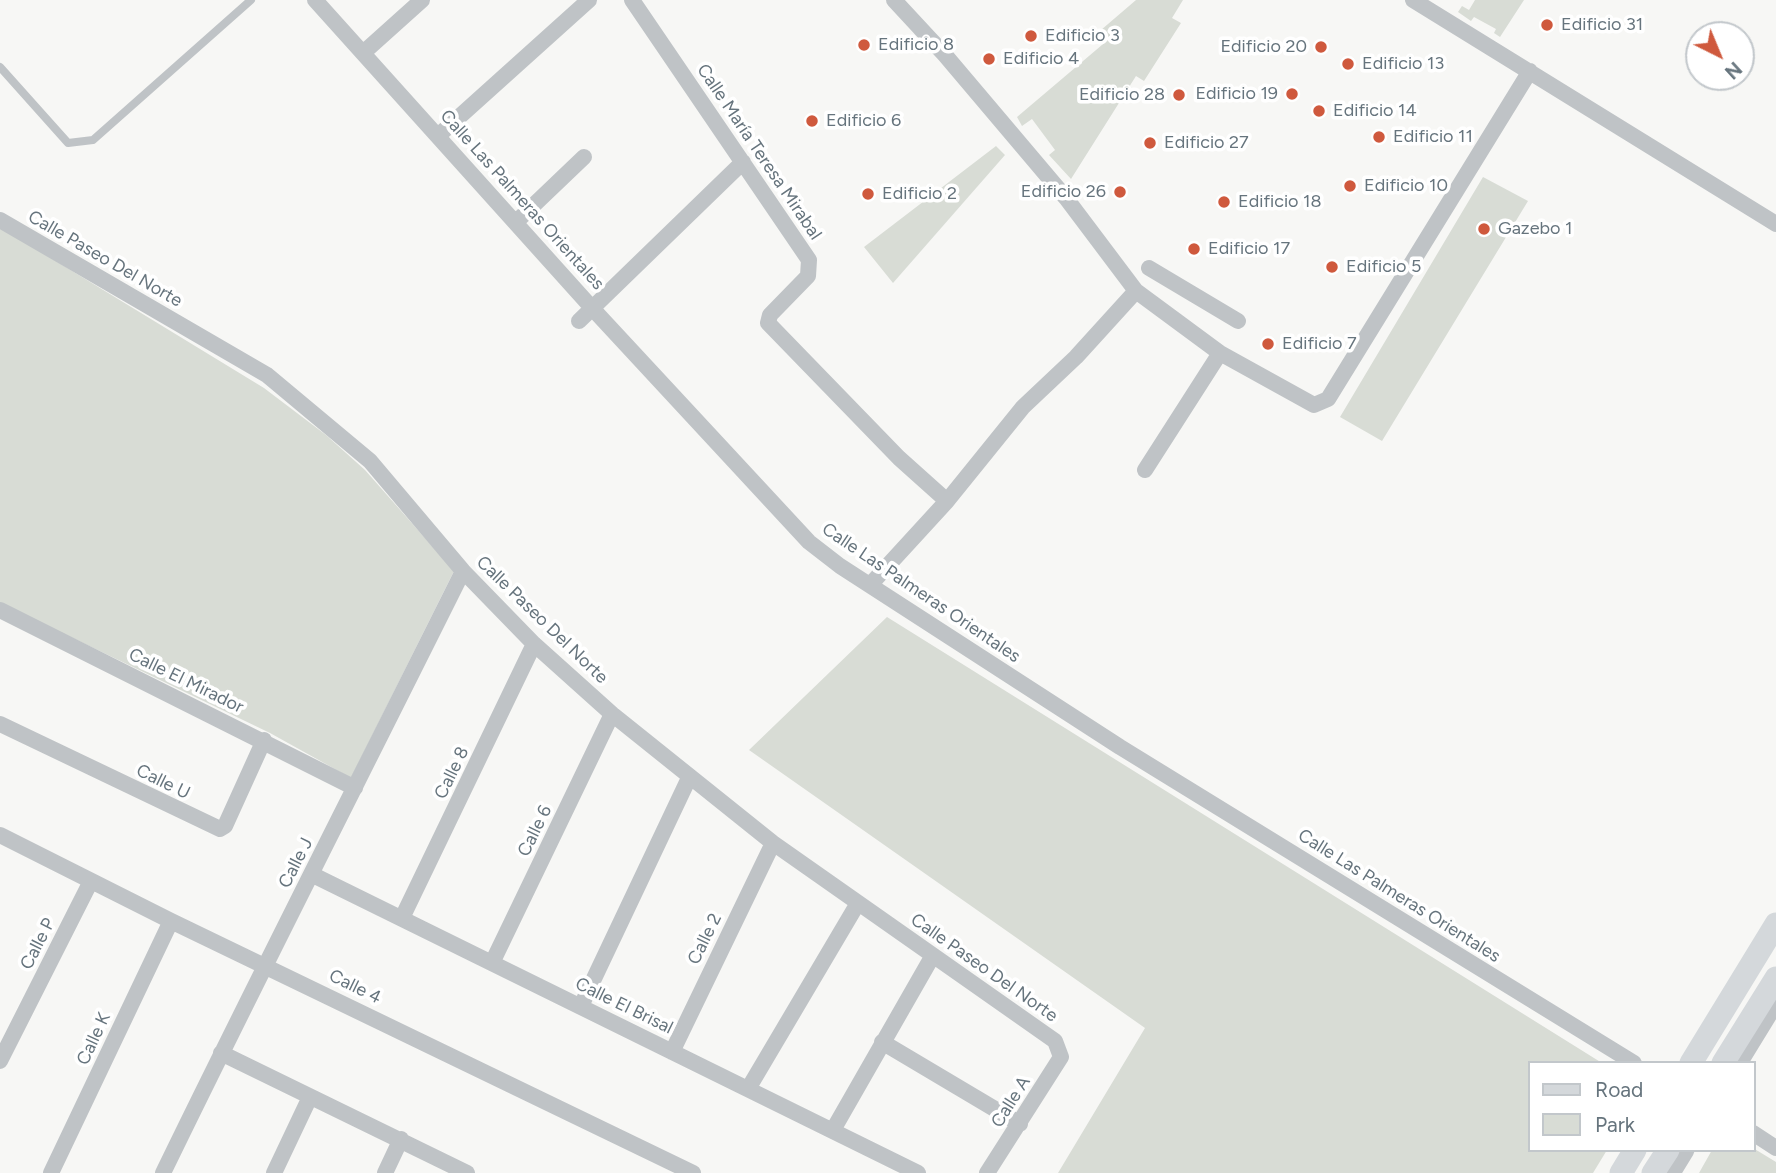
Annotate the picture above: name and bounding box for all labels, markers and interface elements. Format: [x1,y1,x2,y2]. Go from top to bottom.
place label: Edificio 31 [1561,14,1643,36]
marker: Edificio 31 [1539,17,1555,33]
north arrow [1685,21,1755,91]
place label: Edificio 3 [1045,25,1120,47]
marker: Edificio 3 [1023,28,1039,44]
place label: Edificio 8 [878,34,954,56]
place label: Edificio 20 [1220,36,1307,58]
marker: Edificio 8 [856,37,872,53]
marker: Edificio 20 [1313,39,1329,55]
place label: Edificio 4 [1003,48,1079,70]
marker: Edificio 4 [981,51,997,67]
place label: Edificio 13 [1362,53,1444,75]
marker: Edificio 13 [1340,56,1356,72]
text: N [1720,57,1747,84]
street label: Calle María Teresa Mirabal [692,60,826,244]
place label: Edificio 19 [1195,83,1278,105]
place label: Edificio 28 [1079,84,1165,106]
marker: Edificio 19 [1284,86,1300,102]
marker: Edificio 28 [1171,87,1187,103]
place label: Edificio 14 [1333,100,1417,122]
marker: Edificio 14 [1311,103,1327,119]
street label: Calle Las Palmeras Orientales [435,106,609,294]
place label: Edificio 6 [826,110,901,132]
marker: Edificio 6 [804,113,820,129]
place label: Edificio 11 [1393,126,1473,148]
marker: Edificio 11 [1371,129,1387,145]
place label: Edificio 27 [1164,132,1249,154]
marker: Edificio 27 [1142,135,1158,151]
place label: Edificio 10 [1364,175,1448,197]
marker: Edificio 10 [1342,178,1358,194]
place label: Edificio 26 [1021,181,1106,203]
place label: Edificio 2 [882,183,957,205]
marker: Edificio 26 [1112,184,1128,200]
marker: Edificio 2 [860,186,876,202]
place label: Edificio 18 [1238,191,1321,213]
marker: Edificio 18 [1216,194,1232,210]
street label: Calle Paseo Del Norte [24,206,186,312]
place label: Gazebo 1 [1498,218,1572,240]
marker: Gazebo 1 [1476,221,1492,237]
place label: Edificio 17 [1208,238,1290,260]
marker: Edificio 17 [1186,241,1202,257]
place label: Edificio 5 [1346,256,1421,278]
marker: Edificio 5 [1324,259,1340,275]
place label: Edificio 7 [1282,333,1357,355]
marker: Edificio 7 [1260,336,1276,352]
street label: Calle Las Palmeras Orientales [818,518,1024,668]
street label: Calle Paseo Del Norte [472,552,612,688]
street label: Calle El Mirador [125,644,247,718]
street label: Calle 8 [430,743,474,803]
street label: Calle U [133,760,193,804]
street label: Calle 6 [513,802,557,860]
street label: Calle Las Palmeras Orientales [1294,825,1504,967]
street label: Calle J [274,834,318,892]
street label: Calle Paseo Del Norte [906,909,1062,1027]
street label: Calle 2 [683,910,727,968]
street label: Calle P [16,915,60,973]
street label: Calle 4 [325,965,385,1009]
street label: Calle El Brisal [572,973,676,1039]
street label: Calle K [73,1009,115,1069]
legend [1528,1061,1755,1152]
street label: Calle A [987,1072,1035,1132]
text: Road [1595,1077,1643,1102]
text: Park [1595,1112,1635,1137]

